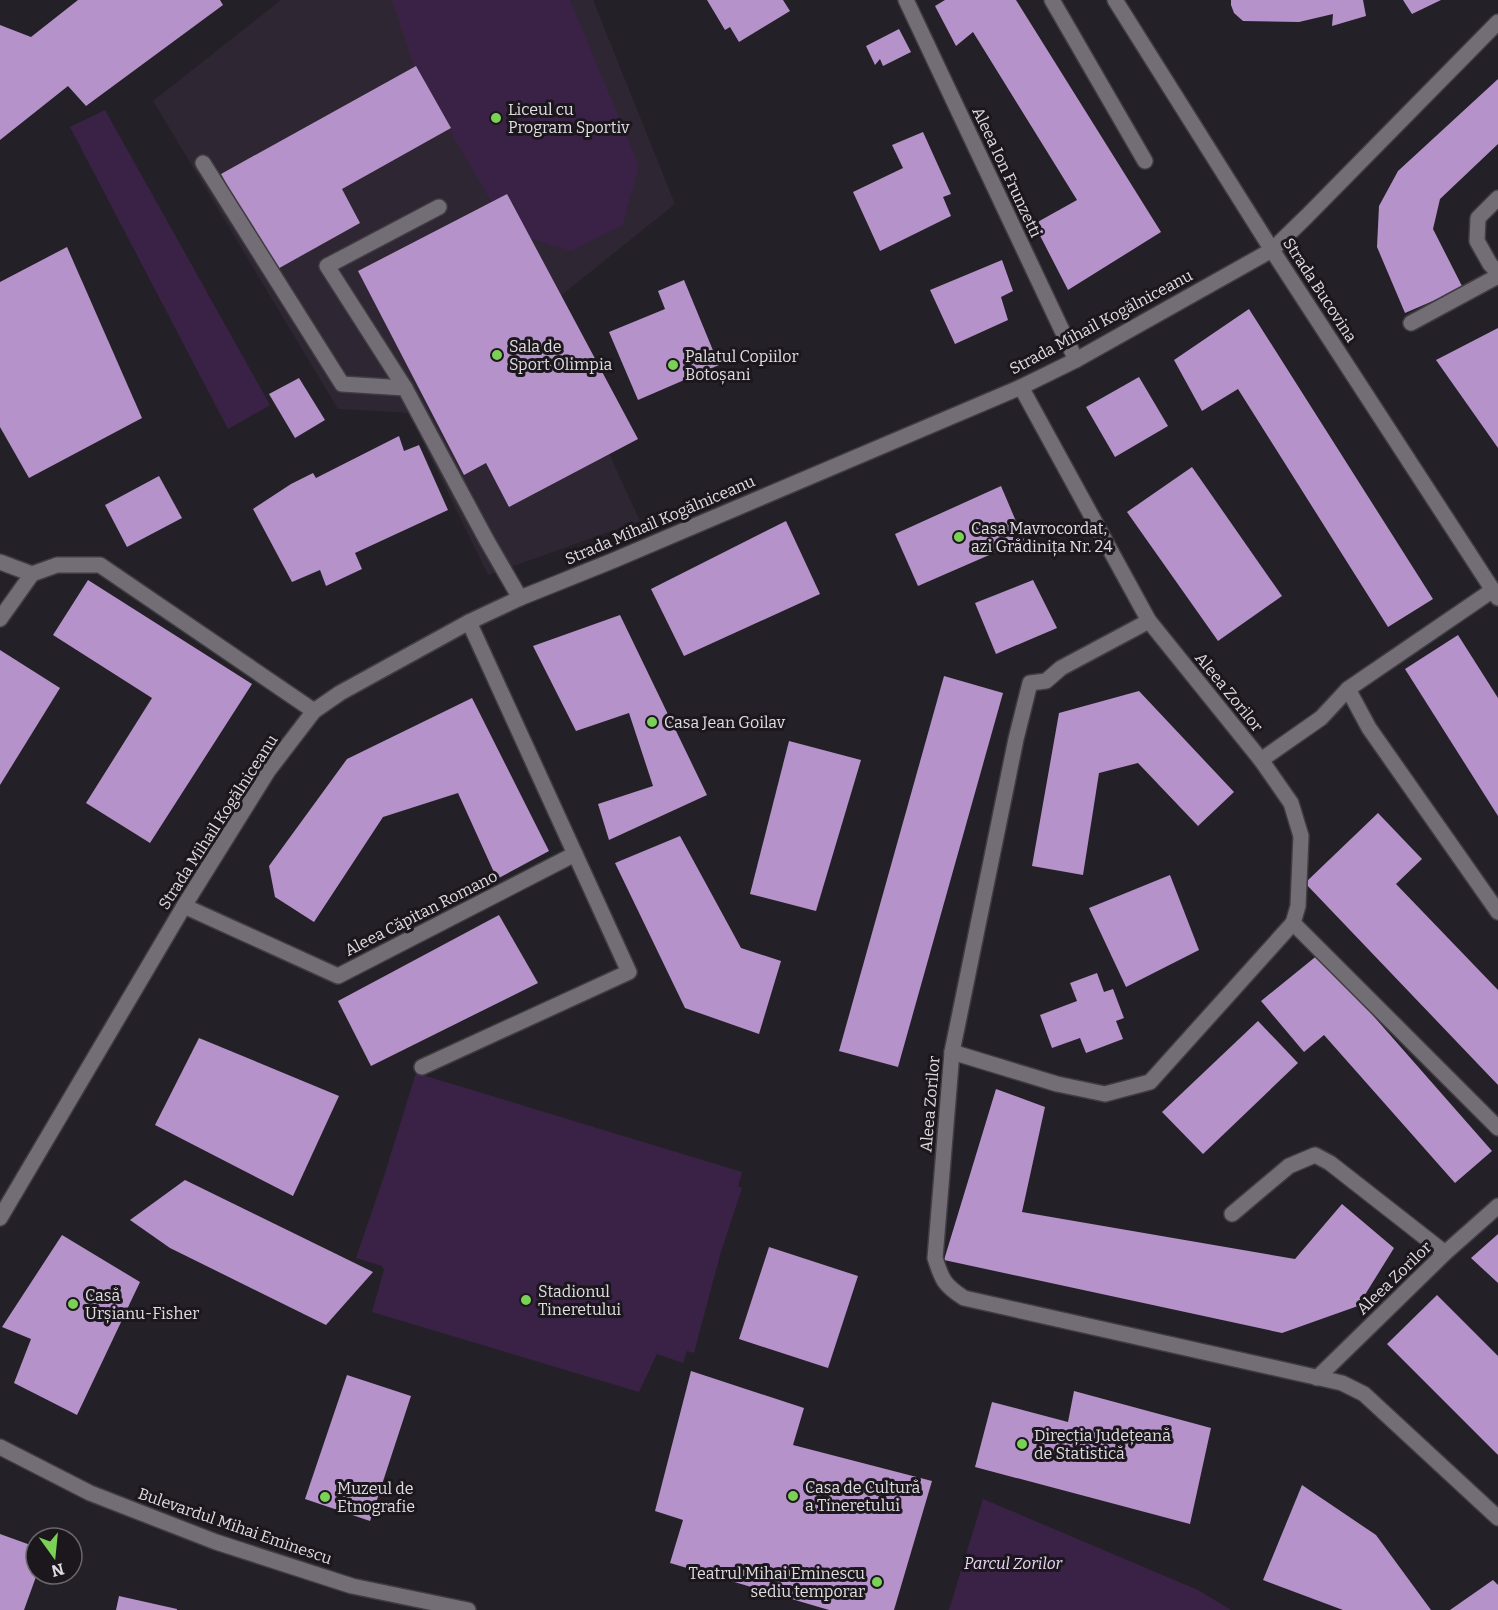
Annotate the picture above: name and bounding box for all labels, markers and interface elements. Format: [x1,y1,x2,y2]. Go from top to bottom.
place label: Liceul cu Program Sportiv [508,100,630,137]
street label: Aleea Ion Frunzetti [968,104,1046,240]
marker: Liceul cu Program Sportiv [489,111,503,125]
street label: Strada Bucovina [1279,234,1361,346]
street label: Strada Mihail Kogălniceanu [1006,266,1196,378]
place label: Sala de Sport Olimpia [509,337,612,374]
place label: Palatul Copiilor Botoșani [685,347,799,385]
marker: Sala de Sport Olimpia [490,348,504,362]
marker: Palatul Copiilor Botoșani [666,358,680,372]
street label: Strada Mihail Kogălniceanu [562,471,758,569]
place label: Casa Mavrocordat, azi Grădinița Nr. 24 [971,519,1113,557]
marker: Casa Mavrocordat, azi Grădinița Nr. 24 [952,530,966,544]
street label: Aleea Zorilor [1191,648,1267,736]
place label: Casa Jean Goilav [664,713,786,732]
marker: Casa Jean Goilav [645,715,659,729]
street label: Strada Mihail Kogălniceanu [154,731,282,913]
street label: Aleea Căpitan Romano [342,866,500,960]
street label: Aleea Zorilor [916,1055,944,1153]
street label: Aleea Zorilor [1353,1238,1435,1318]
place label: Stadionul Tineretului [538,1282,621,1319]
place label: Casă Urșianu-Fisher [85,1286,199,1324]
marker: Stadionul Tineretului [519,1293,533,1307]
marker: Casă Urșianu-Fisher [66,1297,80,1311]
place label: Direcția Județeană de Statistică [1034,1426,1171,1463]
marker: Direcția Județeană de Statistică [1015,1437,1029,1451]
place label: Casa de Cultură a Tineretului [805,1478,920,1515]
place label: Muzeul de Etnografie [337,1479,415,1516]
street label: Bulevardul Mihai Eminescu [136,1484,334,1568]
marker: Casa de Cultură a Tineretului [786,1489,800,1503]
marker: Muzeul de Etnografie [318,1490,332,1504]
north arrow [24,1526,84,1586]
park label: Parcul Zorilor [964,1554,1064,1573]
text: N [49,1559,66,1581]
place label: Teatrul Mihai Eminescu sediu temporar [689,1564,865,1601]
marker: Teatrul Mihai Eminescu sediu temporar [870,1575,884,1589]

